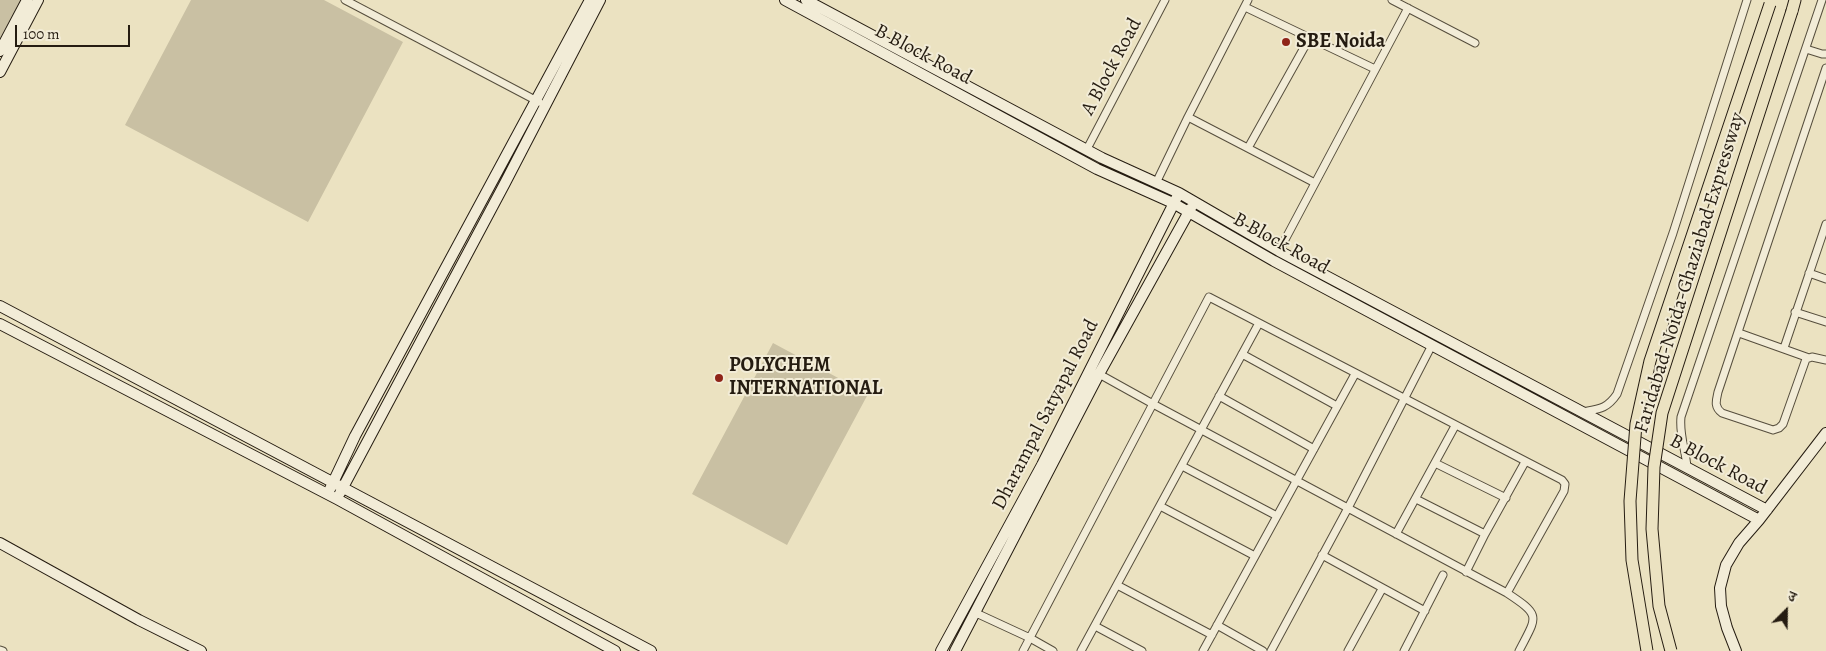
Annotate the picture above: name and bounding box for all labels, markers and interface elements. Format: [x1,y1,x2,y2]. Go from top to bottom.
street label: A Block Road [1076,14,1148,120]
scale bar [18,15,132,47]
street label: B Block Road [870,19,976,91]
text: 100 m [23,24,60,44]
place label: SBE Noida [1296,30,1385,54]
marker: SBE Noida [1280,36,1292,48]
street label: Faridabad-Noida-Ghaziabad Expressway [1630,110,1750,436]
street label: B Block Road [1229,208,1333,280]
street label: Dharampal Satyapal Road [988,316,1104,514]
place label: POLYCHEM INTERNATIONAL [729,354,882,401]
marker: POLYCHEM INTERNATIONAL [713,372,725,384]
street label: B Block Road [1665,429,1771,501]
north arrow [1761,586,1811,636]
text: उ [1785,587,1799,607]

